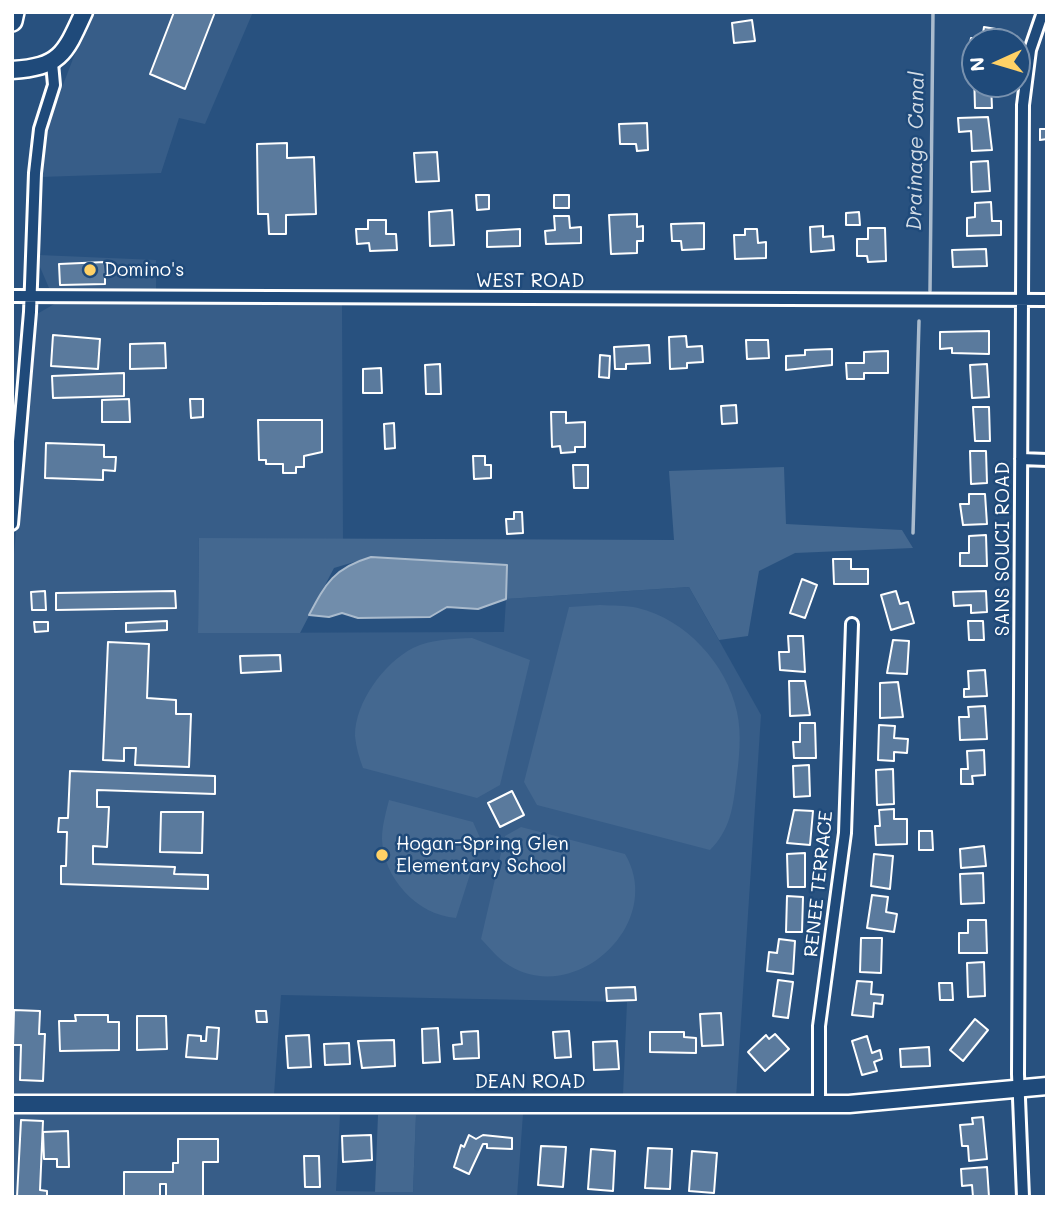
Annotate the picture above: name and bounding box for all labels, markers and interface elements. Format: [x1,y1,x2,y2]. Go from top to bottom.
north arrow [961,28,1031,98]
text: N [964,56,990,72]
water label: Drainage Canal [902,71,930,231]
place label: Domino's [104,259,185,281]
marker: Domino's [82,262,98,278]
street label: WEST ROAD [476,270,584,292]
street label: SANS SOUCI ROAD [992,462,1014,636]
street label: RENEE TERRACE [800,810,838,958]
place label: Hogan-Spring Glen Elementary School [396,833,569,877]
marker: Hogan-Spring Glen Elementary School [374,847,390,863]
street label: DEAN ROAD [475,1071,585,1093]

